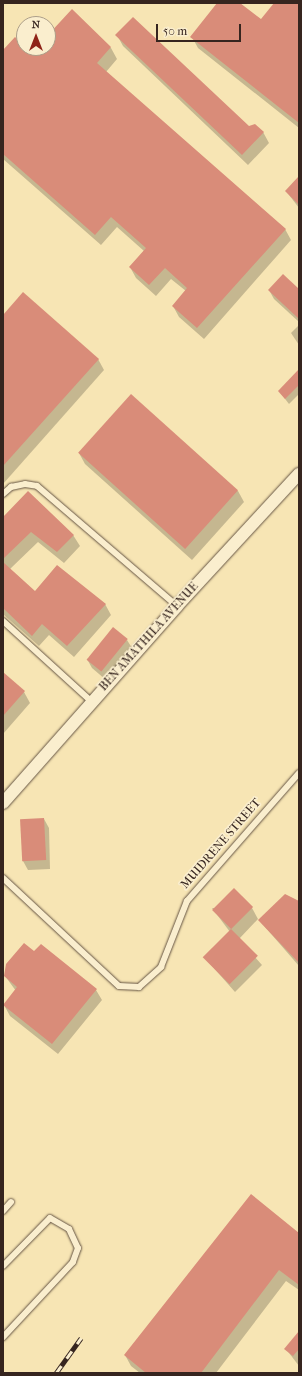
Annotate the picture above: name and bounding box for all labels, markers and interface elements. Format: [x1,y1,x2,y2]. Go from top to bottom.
north arrow [16,16,56,56]
scale bar [158,16,243,42]
text: N [32,18,40,31]
text: 50 m [163,24,187,38]
street label: BEN AMATHILA AVENUE [96,580,202,694]
street label: MUIDRENE STREET [178,796,264,892]

